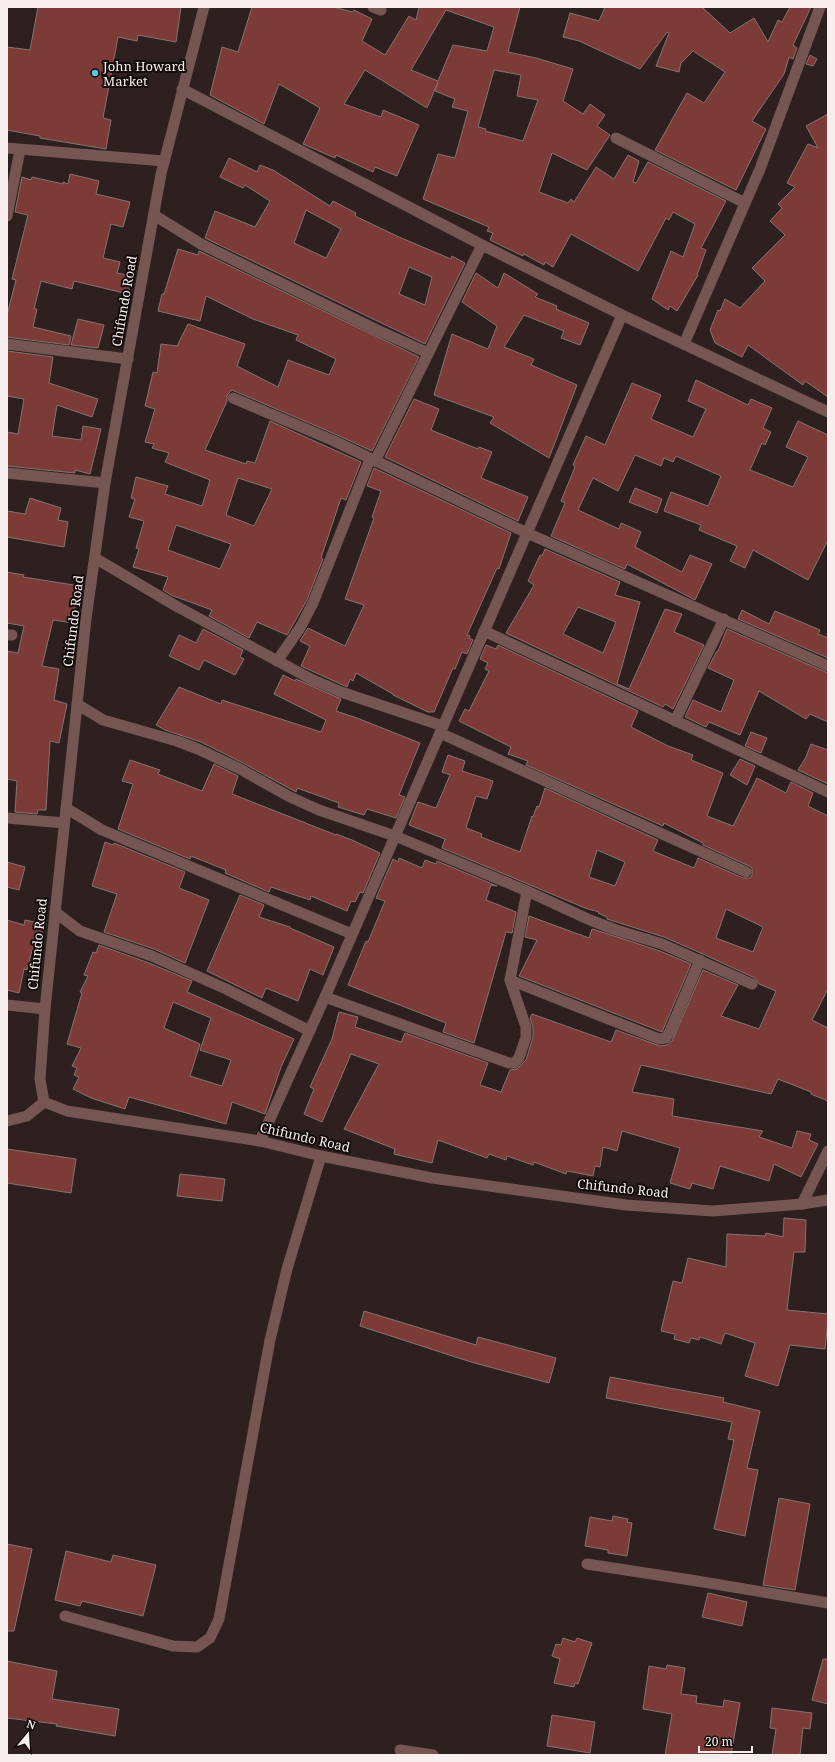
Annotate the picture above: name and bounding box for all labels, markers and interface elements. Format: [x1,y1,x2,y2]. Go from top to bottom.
place label: John Howard Market [102,57,186,90]
marker: John Howard Market [90,68,100,78]
street label: Chifundo Road [107,254,141,348]
street label: Chifundo Road [58,574,88,668]
street label: Chifundo Road [23,897,51,991]
street label: Chifundo Road [258,1118,352,1156]
street label: Chifundo Road [576,1174,670,1202]
north arrow [8,1714,48,1754]
text: N [25,1716,38,1733]
scale bar [699,1728,752,1754]
text: 20 m [705,1733,733,1750]

